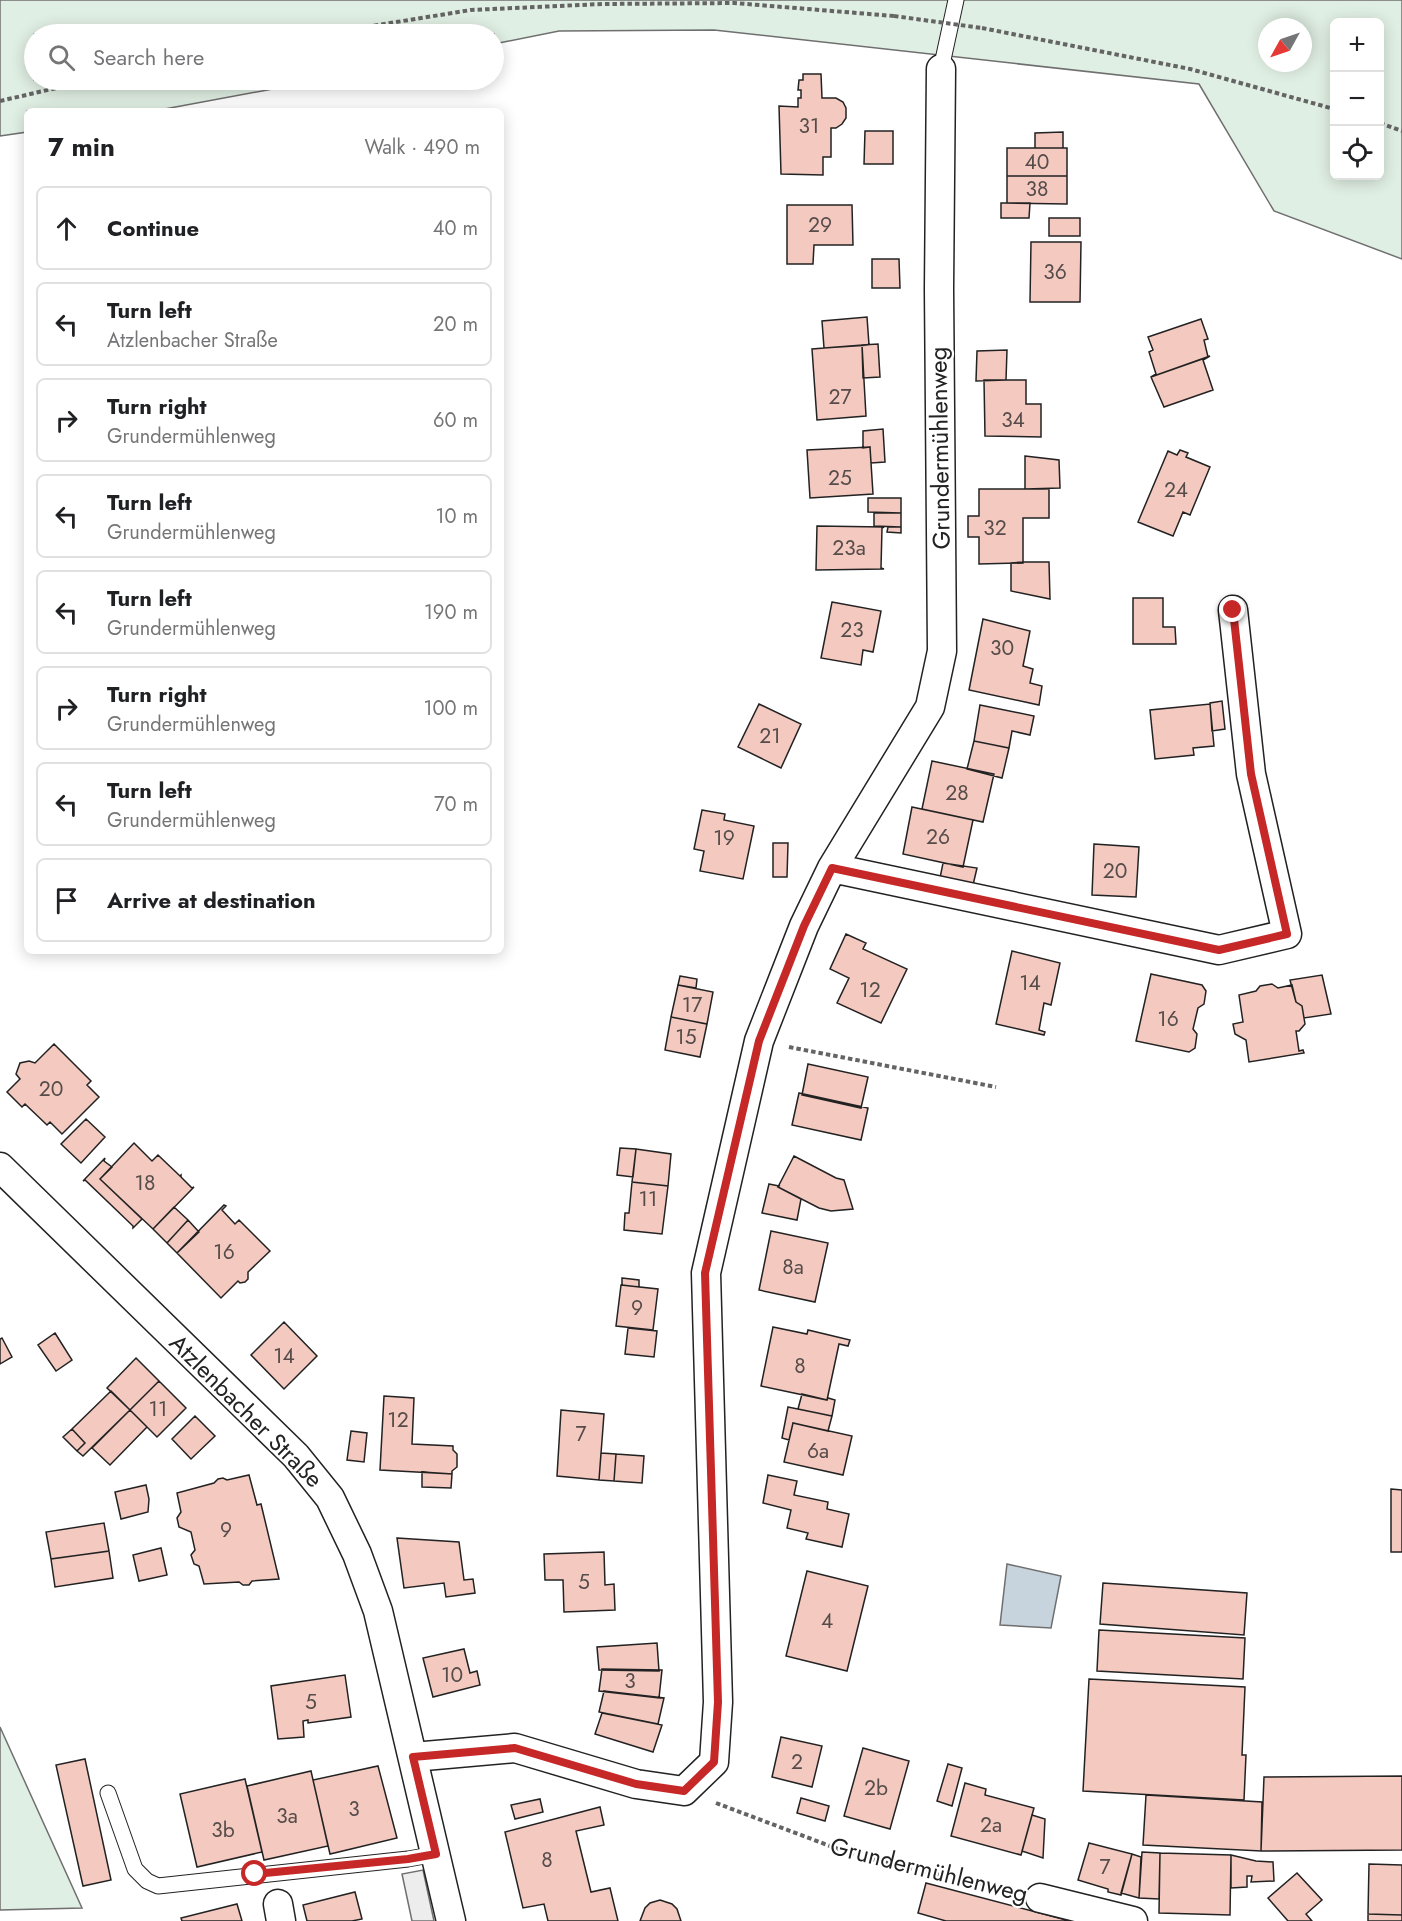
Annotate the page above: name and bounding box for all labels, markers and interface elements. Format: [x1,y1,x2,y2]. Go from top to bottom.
north arrow [1258,18,1312,72]
map controls [1330,18,1384,180]
button: + [1330,18,1384,72]
search box [24,24,504,90]
icon: search [45,41,78,74]
text: Search here [93,41,204,73]
button: − [1330,72,1384,126]
house number: 31 [799,111,819,141]
button: locate [1330,126,1384,180]
text: 7 min [48,128,115,166]
text: Walk · 490 m [364,133,480,162]
house number: 40 [1025,147,1049,177]
house number: 38 [1026,174,1048,204]
house number: 29 [808,210,832,240]
icon: ahead [50,212,83,245]
text: Continue [107,212,199,244]
text: 40 m [433,214,478,243]
house number: 36 [1043,257,1067,287]
text: Turn left [107,294,192,326]
icon: left [50,308,83,341]
text: 20 m [433,310,478,339]
text: Atzlenbacher Straße [107,326,278,355]
street label: Grundermühlenweg [920,346,959,550]
house number: 27 [829,382,851,412]
text: Turn right [107,390,207,422]
icon: right [50,404,83,437]
house number: 34 [1001,405,1025,435]
text: 60 m [433,406,478,435]
text: Grundermühlenweg [107,422,276,451]
house number: 25 [828,463,852,493]
house number: 24 [1164,475,1188,505]
text: Turn left [107,486,192,518]
icon: left [50,500,83,533]
text: 10 m [435,502,478,531]
house number: 32 [983,513,1007,543]
text: Grundermühlenweg [107,518,276,547]
house number: 23a [832,533,866,563]
text: Turn left [107,582,192,614]
icon: left [50,596,83,629]
route end [1219,596,1245,622]
text: 190 m [424,598,478,627]
text: Grundermühlenweg [107,614,276,643]
house number: 23 [840,615,864,645]
house number: 30 [990,633,1014,663]
text: Turn right [107,678,207,710]
icon: right [50,692,83,725]
text: 100 m [423,694,478,723]
text: Grundermühlenweg [107,710,276,739]
house number: 21 [759,721,781,751]
text: Turn left [107,774,192,806]
house number: 28 [945,778,969,808]
icon: left [50,788,83,821]
text: 70 m [434,790,478,819]
text: Grundermühlenweg [107,806,276,835]
house number: 26 [926,822,950,852]
house number: 19 [713,823,735,853]
house number: 20 [1103,856,1127,886]
icon: arrive [50,884,83,917]
text: Arrive at destination [107,884,316,916]
house number: 14 [1019,968,1041,998]
house number: 12 [859,975,881,1005]
house number: 17 [682,990,702,1020]
house number: 16 [1157,1004,1179,1034]
house number: 15 [675,1022,697,1052]
house number: 20 [39,1074,63,1104]
house number: 18 [135,1168,155,1198]
house number: 11 [639,1184,657,1214]
house number: 16 [213,1237,235,1267]
house number: 8a [782,1252,804,1282]
house number: 9 [631,1293,643,1323]
street label: Atzlenbacher Straße [162,1326,331,1495]
house number: 14 [273,1341,295,1371]
house number: 8 [794,1351,806,1381]
house number: 11 [149,1394,167,1424]
house number: 12 [387,1405,409,1435]
house number: 7 [575,1419,587,1449]
house number: 6a [807,1436,829,1466]
house number: 9 [220,1515,232,1545]
house number: 5 [578,1567,590,1597]
house number: 4 [821,1606,833,1636]
house number: 10 [441,1660,463,1690]
house number: 3 [624,1666,636,1696]
house number: 5 [305,1687,317,1717]
house number: 2 [791,1747,803,1777]
house number: 2b [864,1773,888,1803]
house number: 3 [348,1794,360,1824]
house number: 3a [276,1801,298,1831]
house number: 2a [980,1810,1002,1840]
house number: 3b [211,1815,235,1845]
street label: Grundermühlenweg [827,1828,1032,1911]
house number: 8 [541,1845,553,1875]
house number: 7 [1099,1852,1111,1882]
route start [241,1860,267,1886]

